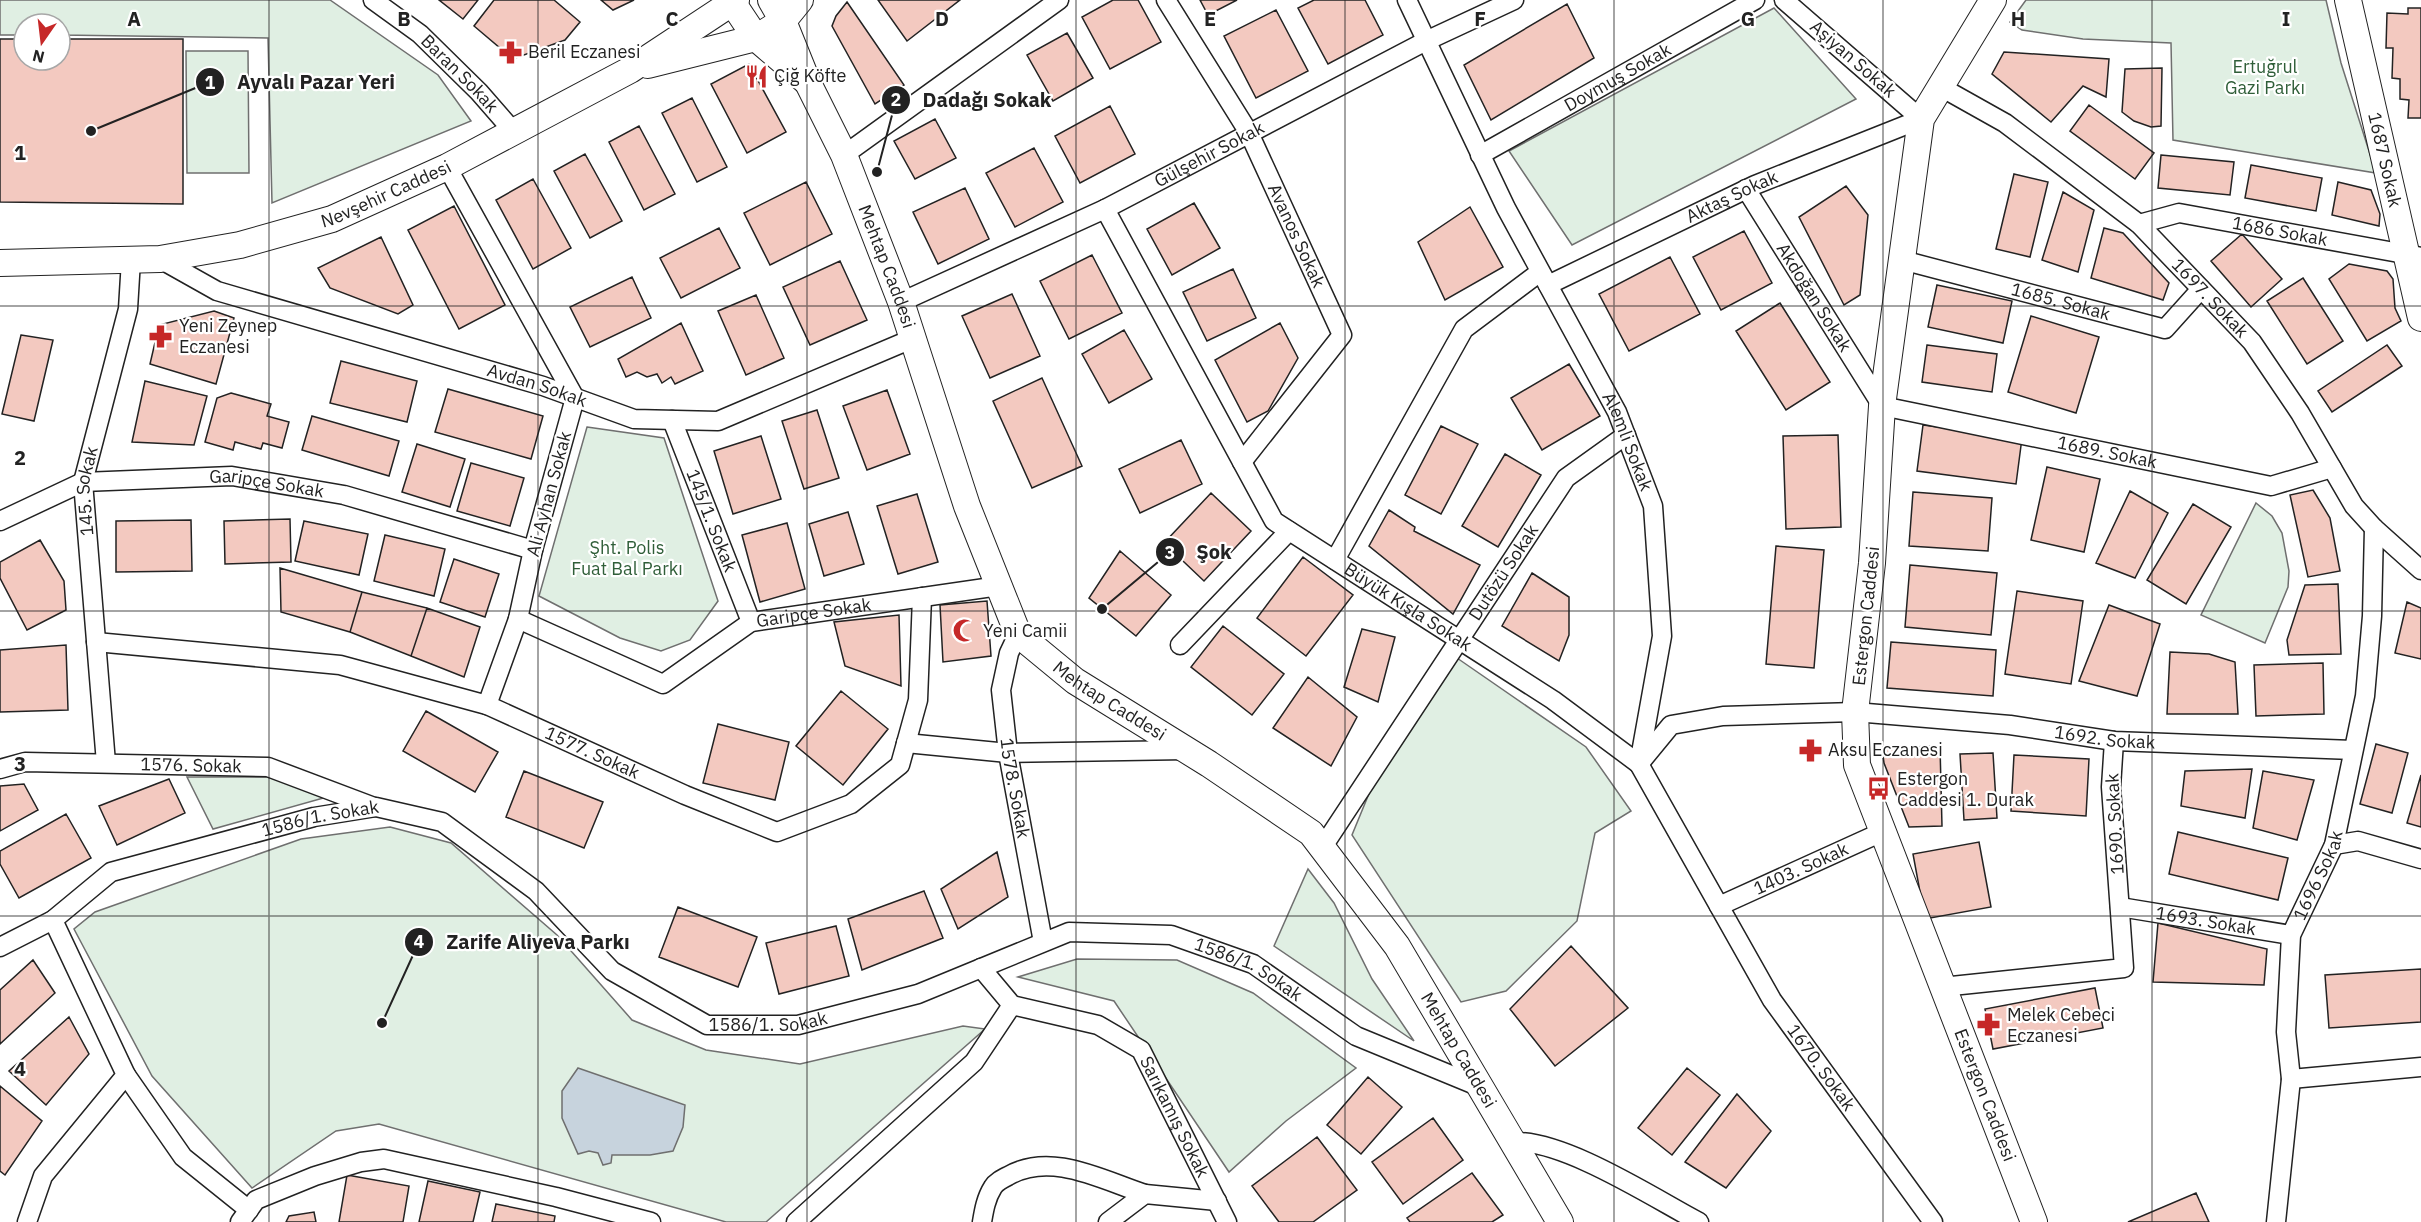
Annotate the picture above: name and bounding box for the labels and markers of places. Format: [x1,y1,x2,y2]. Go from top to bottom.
pharmacy icon: Beril Eczanesi [497,39,523,65]
place label: Beril Eczanesi [528,40,641,63]
callout: Ayvalı Pazar Yeri [195,63,407,101]
restaurant icon: Çiğ Köfte [743,63,769,89]
place label: Çiğ Köfte [774,64,846,87]
callout: Dadağı Sokak [881,81,1063,119]
place label: Yeni Zeynep Eczanesi [179,314,277,358]
pharmacy icon: Yeni Zeynep Eczanesi [148,323,174,349]
callout: Şok [1155,533,1244,571]
mosque icon: Yeni Camii [952,618,978,644]
place label: Yeni Camii [983,619,1067,642]
pharmacy icon: Aksu Eczanesi [1797,737,1823,763]
place label: Aksu Eczanesi [1828,738,1943,761]
place label: Estergon Caddesi 1. Durak [1897,767,2034,811]
bus stop icon: Estergon Caddesi 1. Durak [1866,776,1892,802]
callout: Zarife Aliyeva Parkı [404,923,642,961]
place label: Melek Cebeci Eczanesi [2007,1003,2115,1047]
pharmacy icon: Melek Cebeci Eczanesi [1976,1012,2002,1038]

